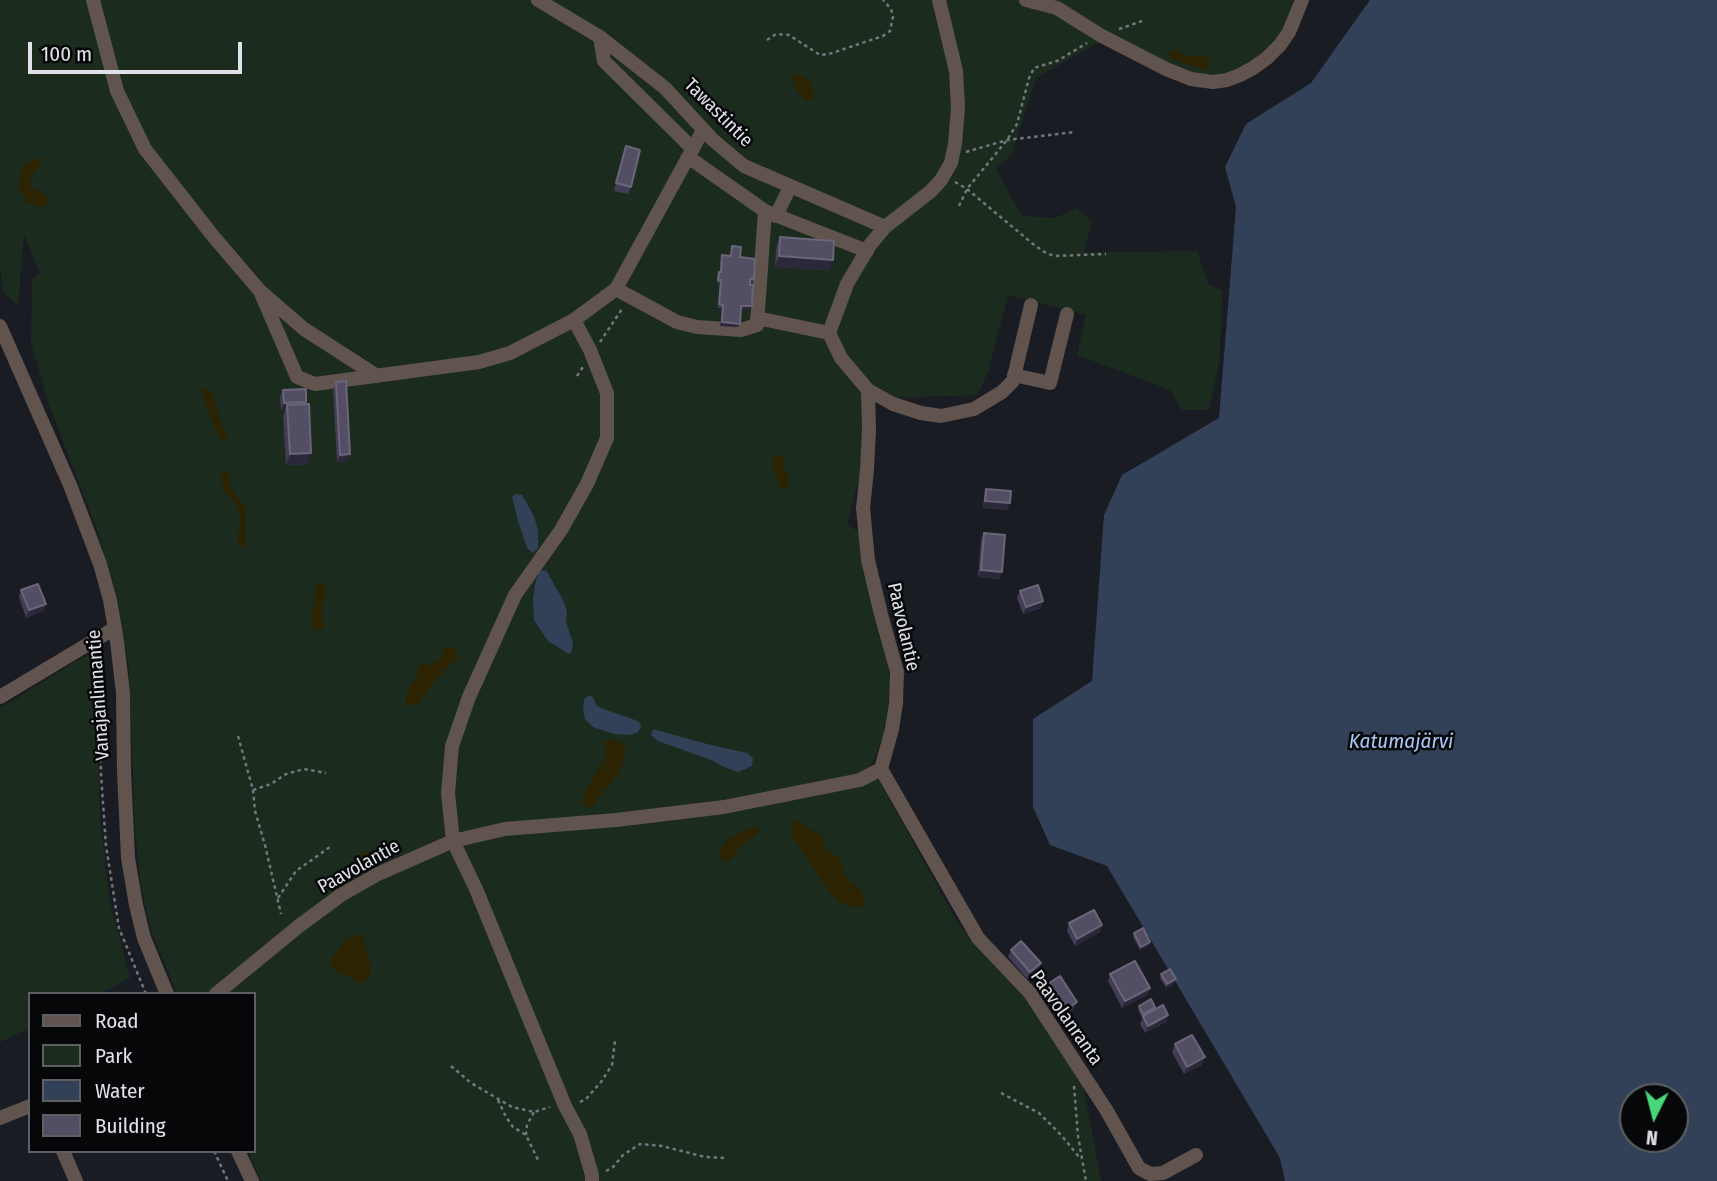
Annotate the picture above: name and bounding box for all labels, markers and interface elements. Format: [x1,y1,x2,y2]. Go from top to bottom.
scale bar [32,28,245,72]
text: 100 m [41,41,92,67]
street label: Tawastintie [679,74,757,152]
street label: Paavolantie [882,580,924,674]
street label: Vanajanlinnantie [83,629,115,761]
water label: Katumajärvi [1349,729,1453,755]
street label: Paavolantie [314,835,404,899]
street label: Paavolanranta [1025,966,1107,1070]
legend [28,992,256,1153]
text: Road [95,1008,139,1034]
text: Park [95,1043,132,1069]
text: Water [95,1078,145,1104]
north arrow [1619,1083,1689,1153]
text: Building [95,1113,166,1139]
text: N [1645,1125,1659,1149]

